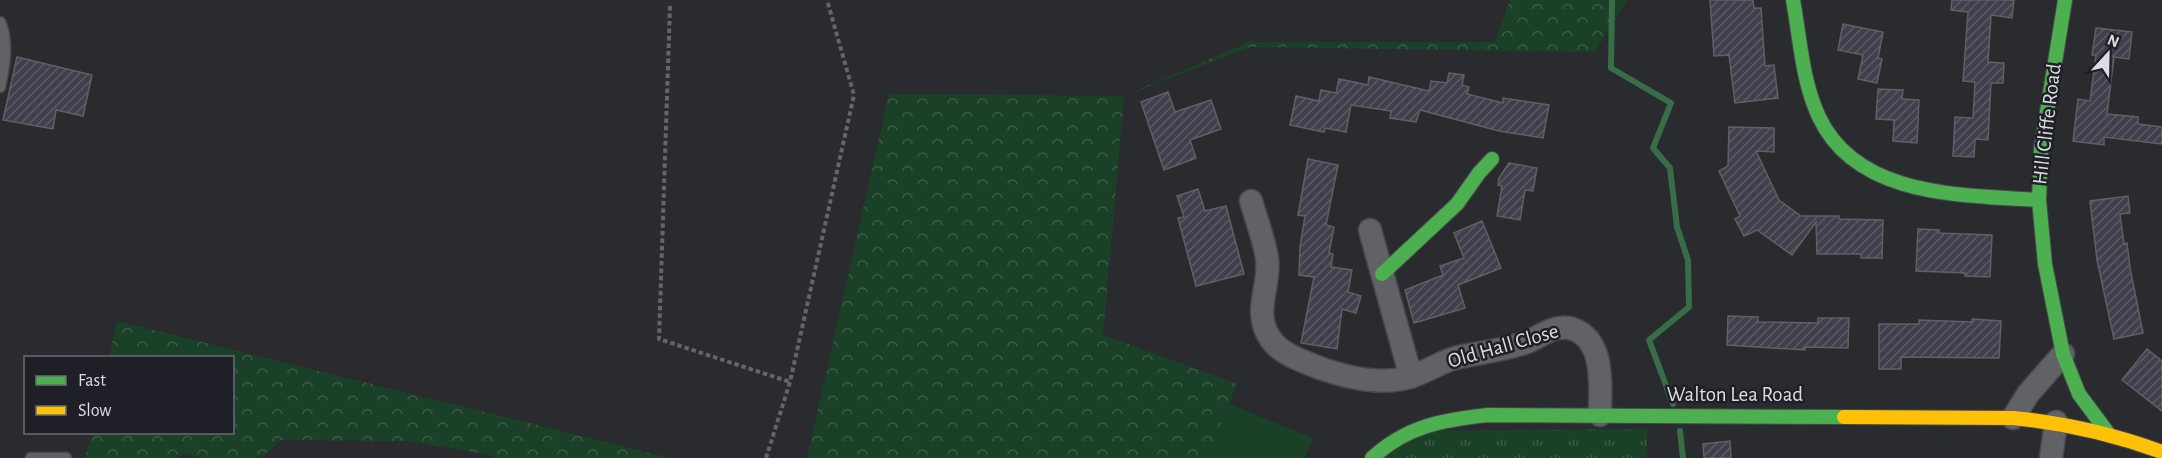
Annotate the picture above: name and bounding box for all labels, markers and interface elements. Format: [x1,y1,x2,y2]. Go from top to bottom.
north arrow [2078,24,2138,84]
text: N [2105,32,2121,51]
street label: Hill Cliffe Road [2029,62,2065,186]
street label: Old Hall Close [1445,320,1561,372]
legend [24,356,234,434]
text: Fast [78,372,106,390]
street label: Walton Lea Road [1667,384,1803,405]
text: Slow [78,402,111,420]

